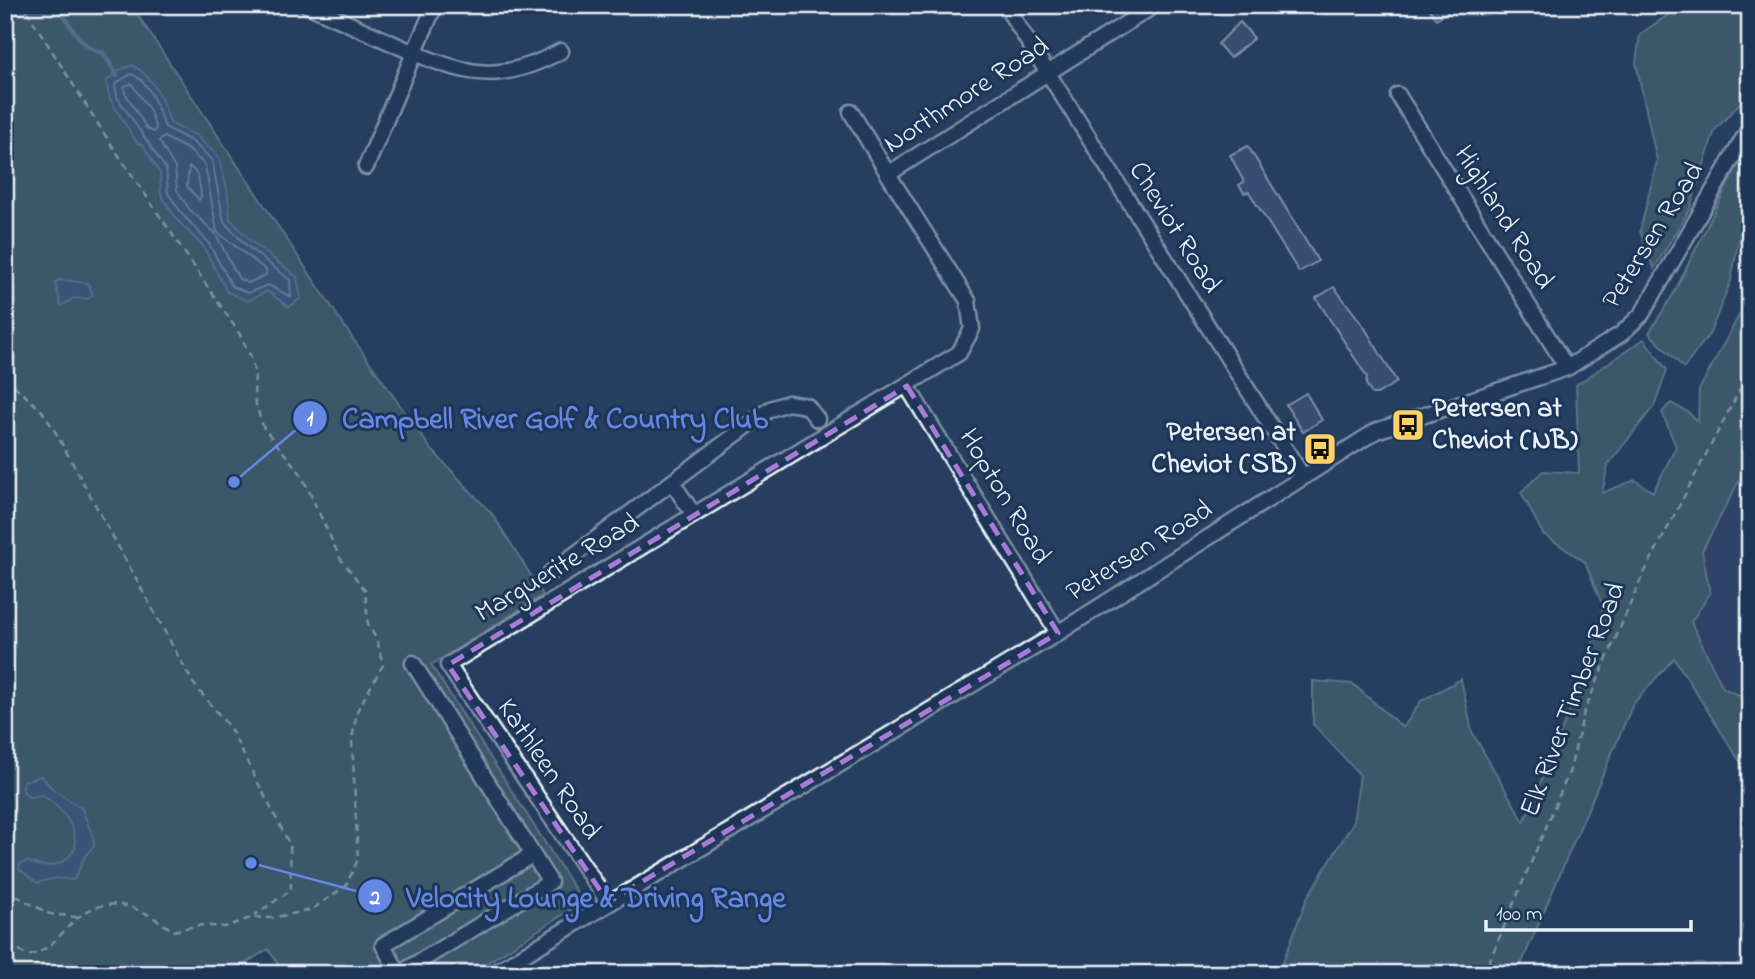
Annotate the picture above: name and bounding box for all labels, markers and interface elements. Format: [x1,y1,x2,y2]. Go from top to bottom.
street label: Northmore Road [876,27,1058,165]
street label: Highland Road [1442,138,1564,298]
street label: Cheviot Road [1117,154,1231,302]
street label: Petersen Road [1593,154,1716,317]
place label: Petersen at Cheviot (NB) [1432,389,1579,462]
callout: Campbell River Golf & Country Club [293,392,782,443]
text: Campbell River Golf & Country Club [342,399,768,443]
text: 1 [307,405,314,435]
bus stop icon: Petersen at Cheviot (NB) [1389,406,1427,444]
place label: Petersen at Cheviot (SB) [1151,413,1297,486]
street label: Hopton Road [947,421,1061,573]
bus stop icon: Petersen at Cheviot (SB) [1301,430,1339,468]
street label: Petersen Road [1059,490,1222,613]
street label: Marguerite Road [468,504,648,634]
street label: Elk River Timber Road [1510,577,1638,823]
street label: Kathleen Road [485,691,611,849]
callout: Velocity Lounge & Driving Range [358,871,800,922]
text: Velocity Lounge & Driving Range [405,878,787,923]
text: 2 [369,884,381,914]
scale bar [1486,888,1690,932]
text: 100 m [1496,900,1542,930]

